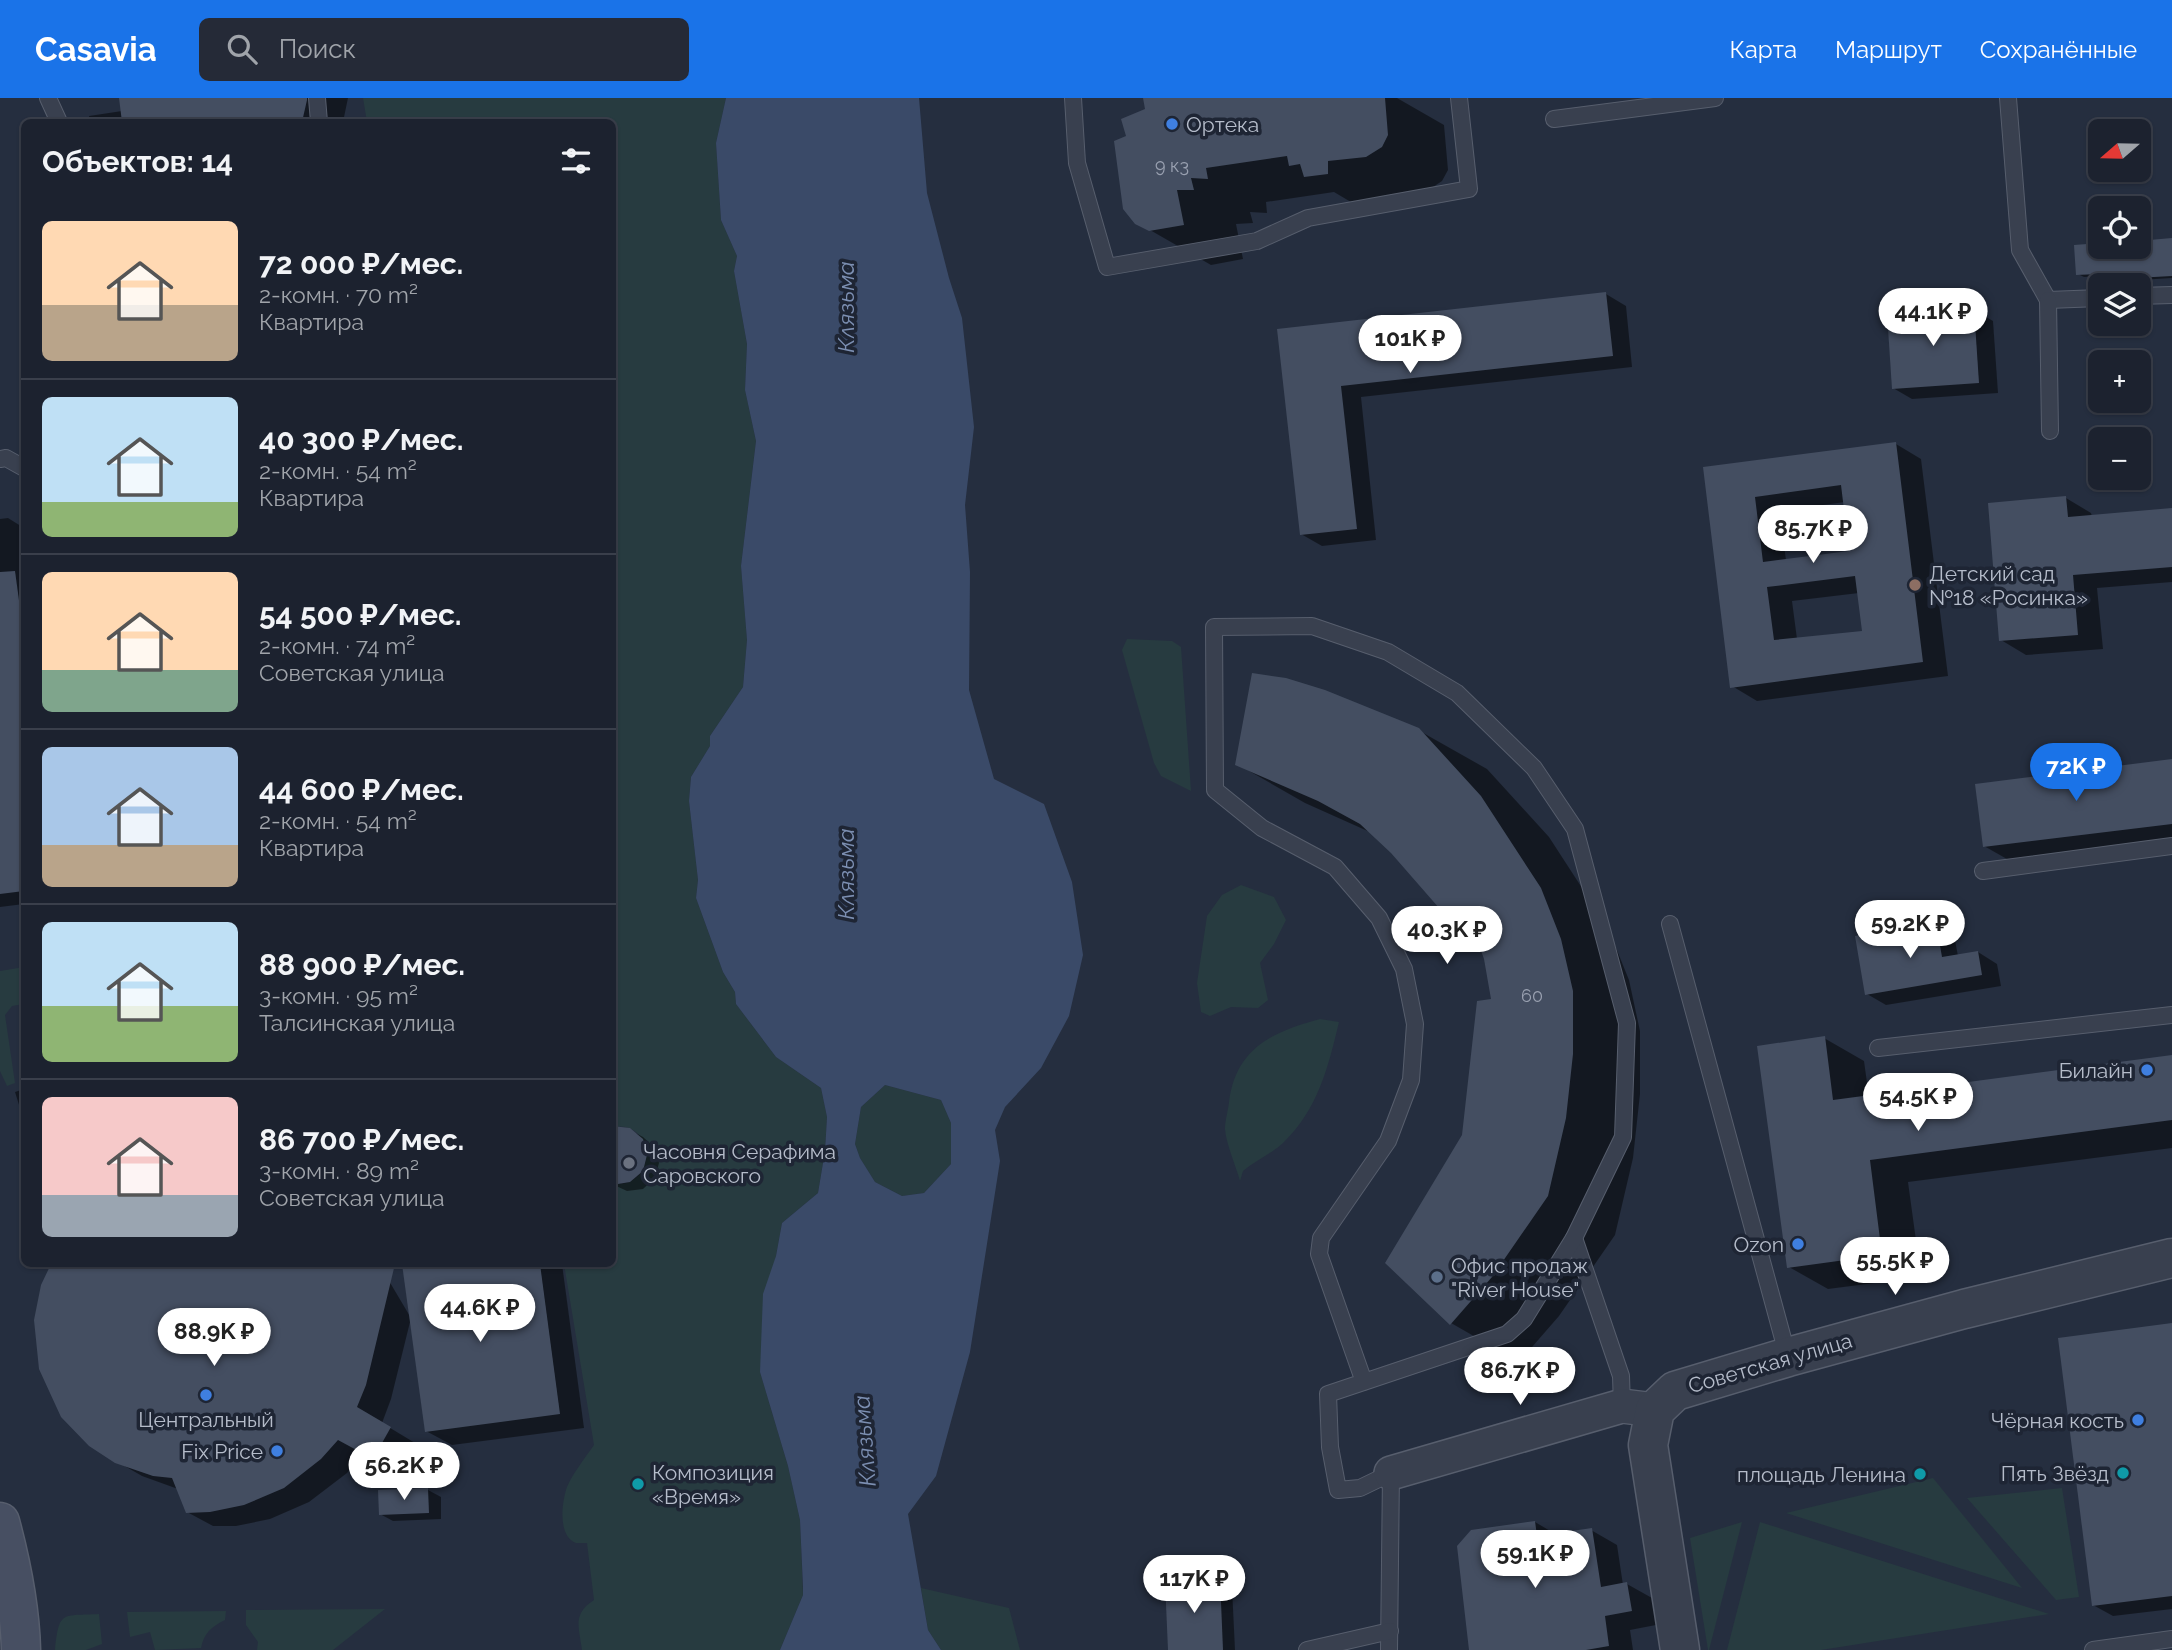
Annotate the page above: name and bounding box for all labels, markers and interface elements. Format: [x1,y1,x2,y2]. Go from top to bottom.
search box [199,18,689,81]
text: Casavia [35,30,157,69]
icon: search [223,30,261,68]
text: Поиск [279,34,356,64]
text: Карта [1729,35,1797,64]
text: Маршрут [1835,35,1942,64]
text: Сохранённые [1980,35,2137,64]
place label: Ортека [1186,112,1259,137]
marker: Ортека [1164,116,1180,132]
north arrow [2088,119,2151,182]
map controls [2088,119,2151,490]
icon: filters [557,142,595,180]
text: Объектов: 14 [42,144,233,179]
house number: 9 к3 [1155,155,1189,176]
button: locate [2088,196,2151,259]
text: 72 000 ₽/мес. [259,246,463,281]
icon: home [98,249,182,333]
water label: Клязьма [832,261,859,353]
button: layers [2088,273,2151,336]
text: 2-комн. · 70 m² [259,281,418,308]
pin: 44.1K ₽ [1868,288,1998,348]
text: 44.1K ₽ [1895,297,1971,324]
text: Квартира [259,308,364,335]
pin: 101K ₽ [1353,316,1467,375]
text: 101K ₽ [1375,324,1445,351]
button: + [2088,350,2151,413]
text: 40 300 ₽/мес. [259,422,463,457]
icon: home [98,425,182,509]
button: − [2088,427,2151,490]
text: 2-комн. · 54 m² [259,457,417,484]
text: Квартира [259,484,364,511]
pin: 85.7K ₽ [1748,505,1878,565]
text: 85.7K ₽ [1774,514,1852,541]
place label: Детский сад №18 «Росинка» [1929,561,2088,610]
marker: Детский сад №18 «Росинка» [1907,577,1923,593]
text: 54 500 ₽/мес. [259,597,462,632]
icon: home [98,600,182,684]
text: 2-комн. · 74 m² [259,632,415,659]
text: Советская улица [259,659,445,686]
pin: 72K ₽ [2027,744,2125,803]
text: 72K ₽ [2046,752,2106,779]
text: 44 600 ₽/мес. [259,772,464,807]
icon: home [98,775,182,859]
text: 2-комн. · 54 m² [259,807,417,834]
water label: Клязьма [832,828,859,920]
text: Квартира [259,834,364,861]
pin: 59.2K ₽ [1845,900,1975,960]
pin: 40.3K ₽ [1382,906,1512,966]
text: 59.2K ₽ [1871,909,1949,936]
text: 40.3K ₽ [1407,915,1487,942]
text: 88 900 ₽/мес. [259,947,465,982]
icon: home [98,950,182,1034]
text: 3-комн. · 95 m² [259,982,418,1009]
house number: 60 [1521,985,1543,1006]
text: Талсинская улица [259,1009,455,1036]
place label: Билайн [2059,1058,2133,1083]
marker: Билайн [2139,1062,2155,1078]
pin: 54.5K ₽ [1853,1074,1983,1133]
text: 54.5K ₽ [1879,1082,1957,1109]
text: 86 700 ₽/мес. [259,1122,464,1157]
icon: home [98,1125,182,1209]
place label: Часовня Серафима Саровского [643,1139,836,1188]
marker: Часовня Серафима Саровского [621,1155,637,1171]
text: 3-комн. · 89 m² [259,1157,419,1184]
text: Советская улица [259,1184,445,1211]
place label: Ozon [1733,1232,1784,1257]
marker: Ozon [1790,1236,1806,1252]
pin: 55.5K ₽ [1830,1238,1960,1297]
text: 55.5K ₽ [1856,1246,1934,1273]
place label: Офис продаж "River House" [1451,1253,1588,1302]
marker: Офис продаж "River House" [1429,1269,1445,1285]
pin: 44.6K ₽ [415,1284,545,1344]
text: 44.6K ₽ [440,1293,520,1320]
pin: 88.9K ₽ [149,1308,279,1368]
text: 88.9K ₽ [174,1317,254,1344]
street label: Советская улица [1685,1328,1855,1398]
pin: 86.7K ₽ [1455,1348,1585,1407]
text: 86.7K ₽ [1480,1356,1560,1383]
marker: Центральный [198,1387,214,1403]
water label: Клязьма [847,1394,881,1488]
place label: Центральный [138,1407,274,1432]
place label: Чёрная кость [1991,1408,2124,1433]
marker: Чёрная кость [2130,1412,2146,1428]
place label: Fix Price [181,1439,263,1464]
pin: 56.2K ₽ [339,1442,469,1502]
marker: Fix Price [269,1443,285,1459]
text: 56.2K ₽ [365,1451,443,1478]
place label: Композиция «Время» [652,1460,774,1509]
place label: Пять Звёзд [2001,1461,2109,1486]
place label: площадь Ленина [1737,1462,1906,1487]
marker: Пять Звёзд [2115,1465,2131,1481]
marker: площадь Ленина [1912,1466,1928,1482]
marker: Композиция «Время» [630,1476,646,1492]
pin: 59.1K ₽ [1470,1530,1600,1590]
text: 59.1K ₽ [1497,1539,1573,1566]
pin: 117K ₽ [1137,1556,1251,1615]
text: 117K ₽ [1159,1564,1229,1591]

